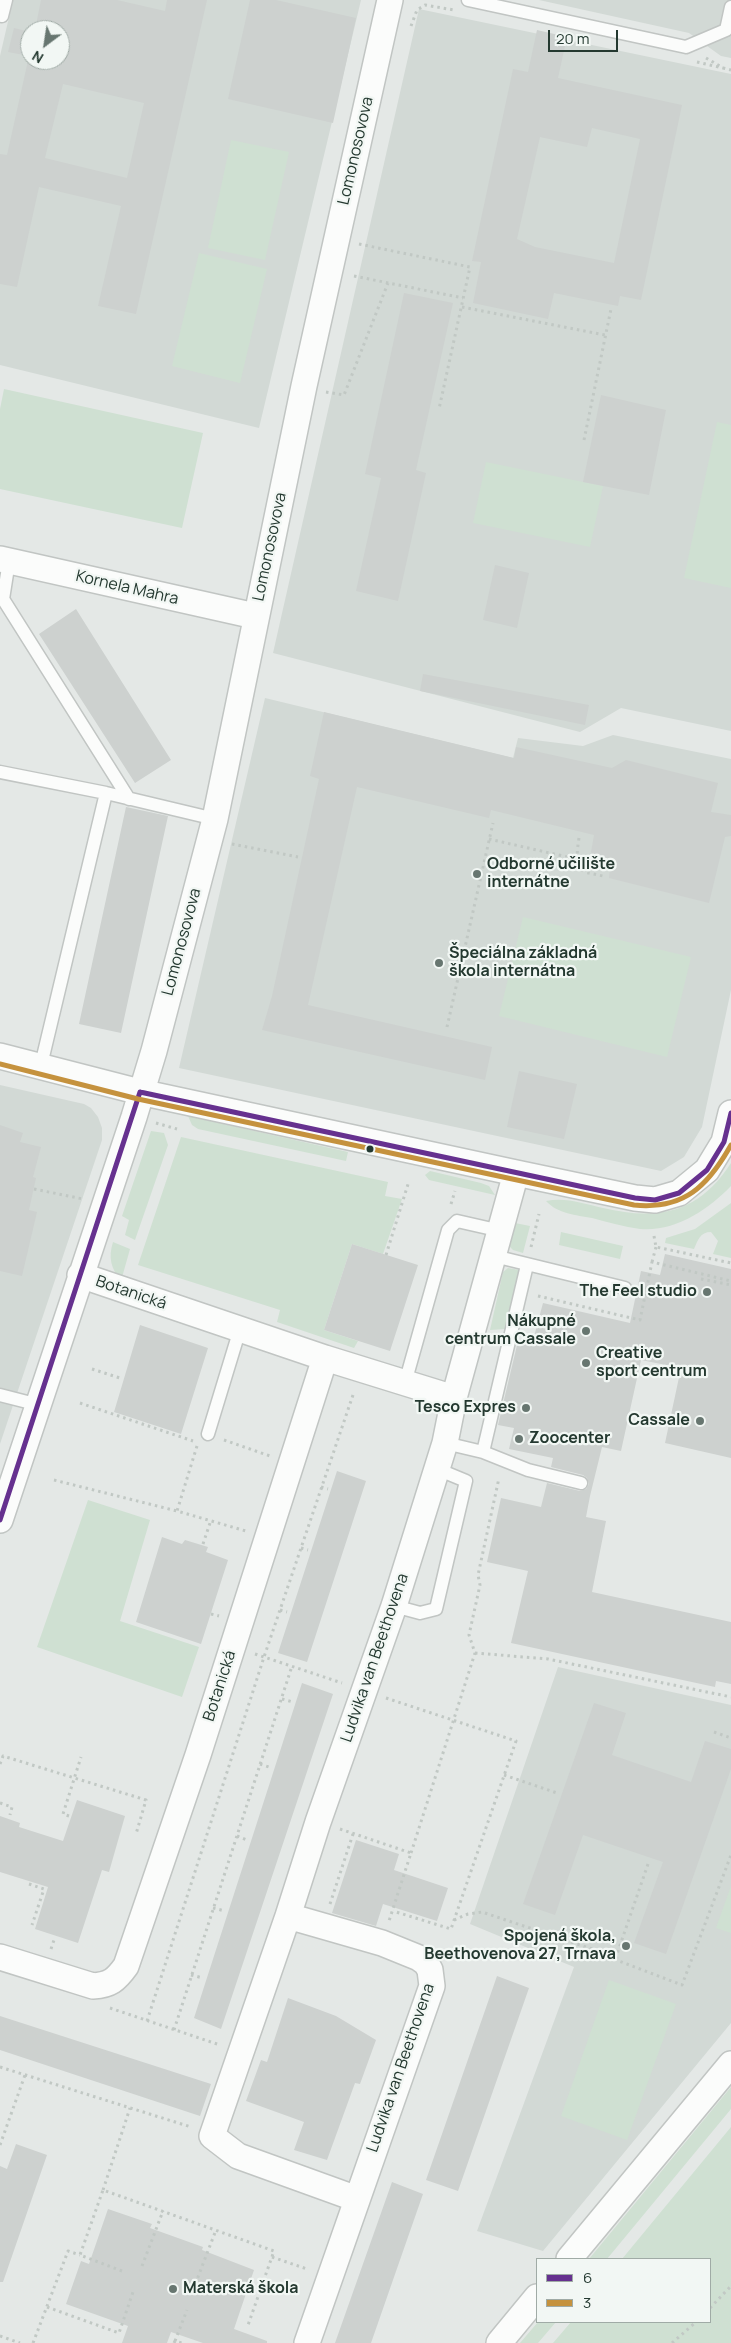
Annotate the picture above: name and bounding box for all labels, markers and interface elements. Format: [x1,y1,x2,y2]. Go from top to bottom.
north arrow [20,20,70,70]
scale bar [551,20,621,52]
text: 20 m [556,28,589,49]
text: N [28,47,47,68]
street label: Lomonosovova [334,95,378,207]
street label: Lomonosovova [249,491,291,603]
street label: Kornela Mahra [74,567,180,609]
place label: Odborné učilište internátne [487,855,615,893]
marker: Odborné učilište internátne [471,868,483,880]
street label: Lomonosovova [158,886,206,998]
place label: Špeciálna základná škola internátna [449,944,597,982]
marker: Špeciálna základná škola internátna [433,957,445,969]
unlabelled marker [365,1144,375,1154]
street label: Botanická [93,1272,169,1314]
place label: The Feel studio [580,1282,697,1302]
marker: The Feel studio [701,1286,713,1298]
place label: Nákupné centrum Cassale [445,1312,576,1350]
marker: Nákupné centrum Cassale [580,1325,592,1337]
place label: Creative sport centrum [596,1344,707,1382]
marker: Creative sport centrum [580,1357,592,1369]
place label: Tesco Expres [415,1398,516,1418]
marker: Tesco Expres [520,1402,532,1414]
place label: Cassale [628,1411,690,1431]
marker: Cassale [694,1415,706,1427]
place label: Zoocenter [529,1429,610,1449]
marker: Zoocenter [513,1433,525,1445]
street label: Ludvika van Beethovena [337,1571,413,1745]
street label: Botanická [200,1648,240,1724]
place label: Spojená škola, Beethovenova 27, Trnava [424,1927,616,1965]
marker: Spojená škola, Beethovenova 27, Trnava [620,1940,632,1952]
street label: Ludvika van Beethovena [363,1981,439,2155]
legend [536,2258,711,2323]
text: 6 [583,2267,592,2288]
place label: Materská škola [183,2279,298,2299]
marker: Materská škola [167,2283,179,2295]
text: 3 [583,2292,591,2313]

